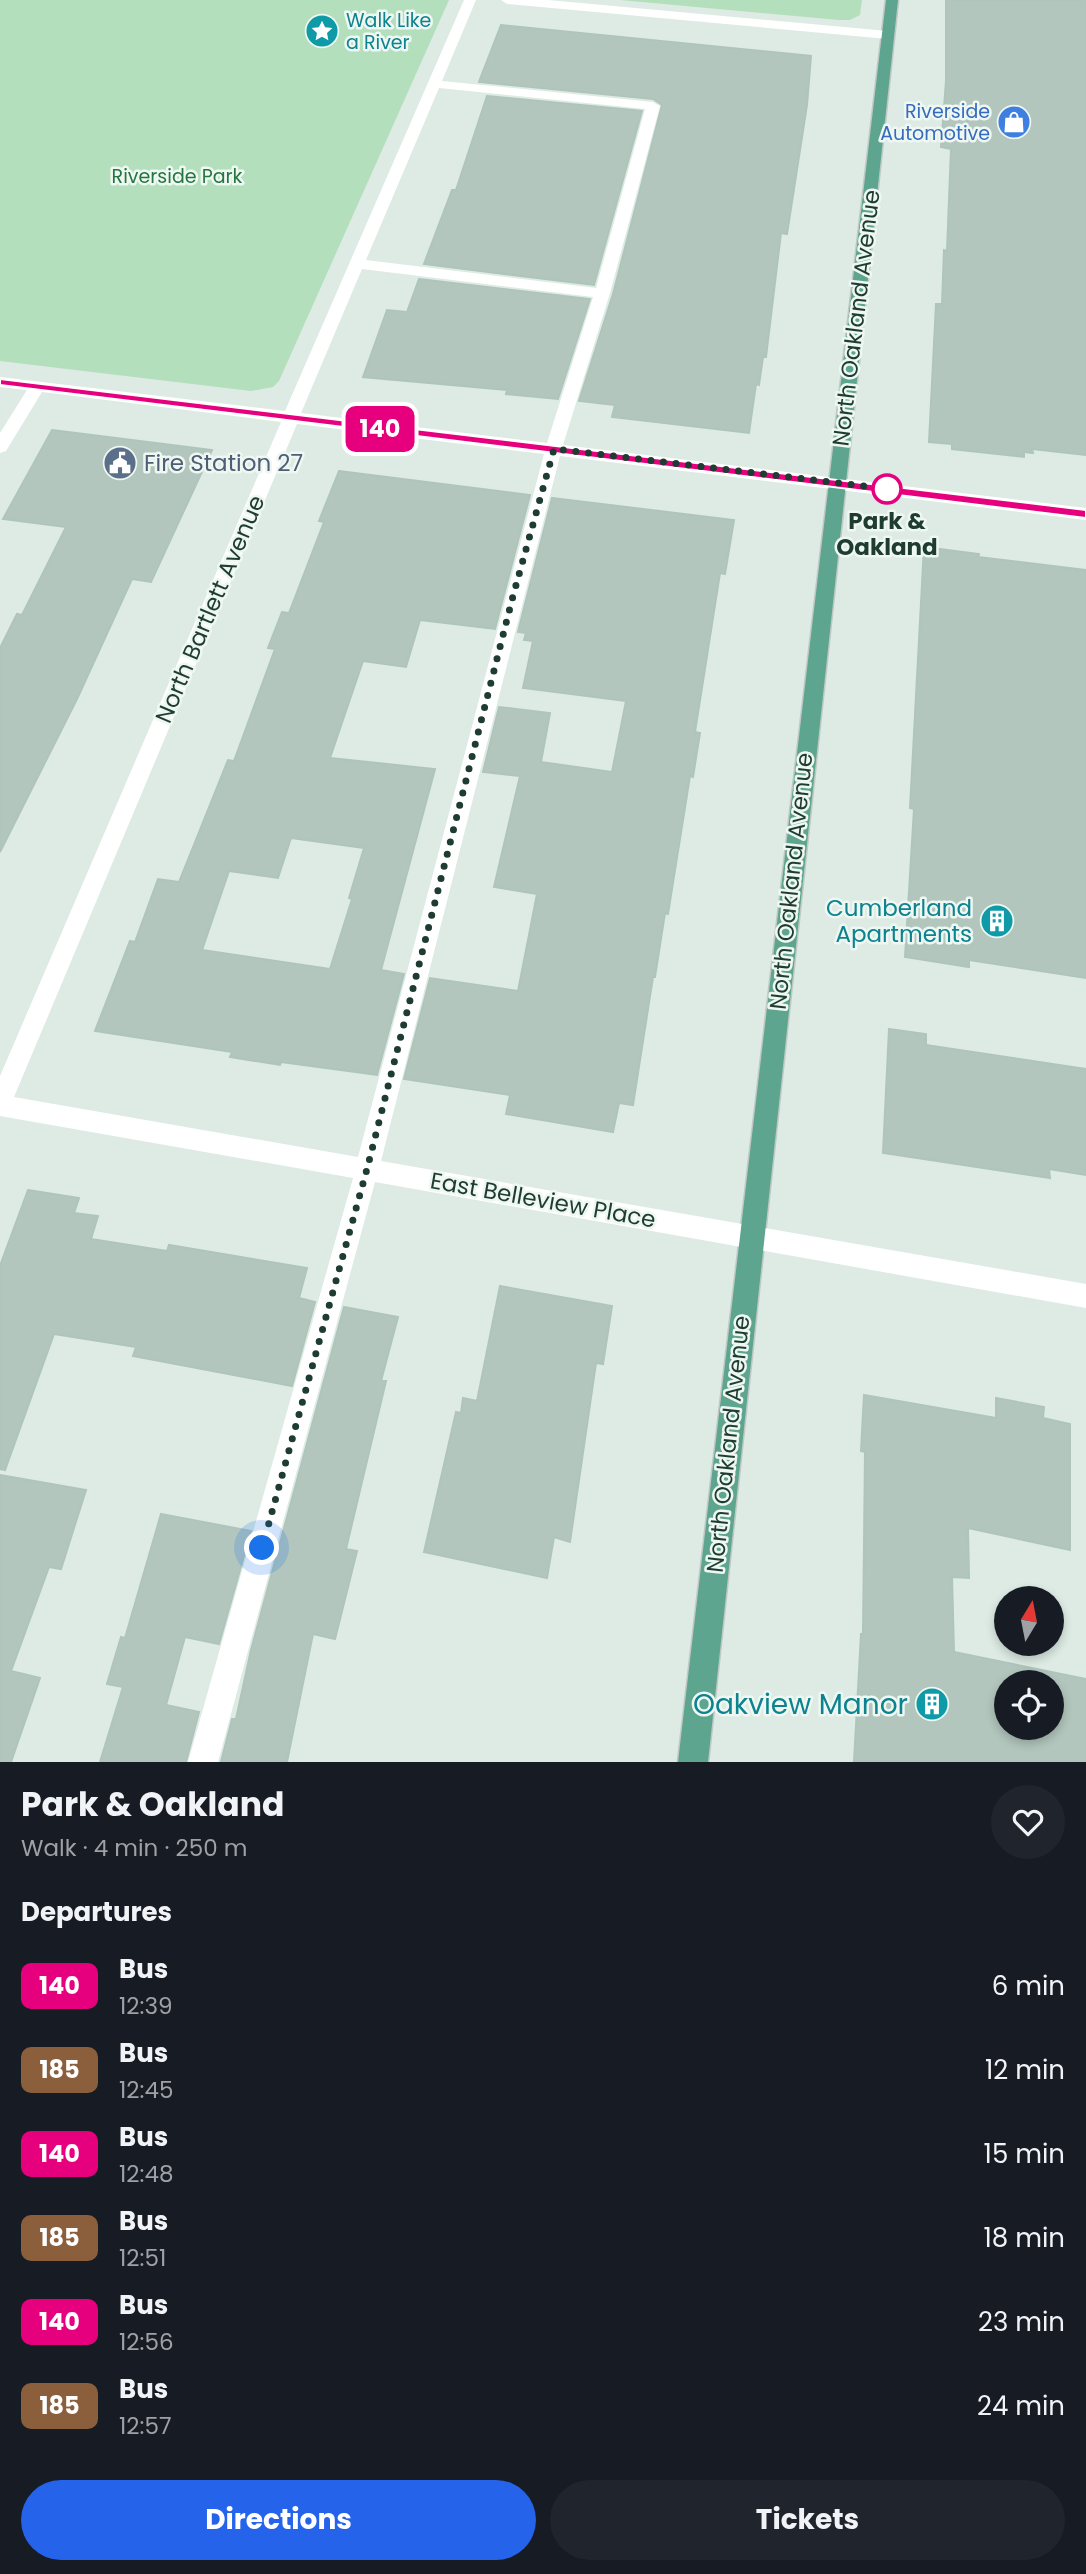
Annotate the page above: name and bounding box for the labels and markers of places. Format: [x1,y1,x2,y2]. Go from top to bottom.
place label: Walk Like a River [346,7,431,56]
place icon: Walk Like a River [303,12,341,50]
place label: Riverside Automotive [880,98,990,147]
shop icon: Riverside Automotive [995,103,1033,141]
public building icon: Fire Station 27 [101,444,139,482]
place label: Fire Station 27 [144,447,303,479]
marker: Park & Oakland [872,474,902,504]
place label: Park & Oakland [836,505,938,563]
place label: Cumberland Apartments [826,892,972,950]
building icon: Cumberland Apartments [978,902,1016,940]
place label: Oakview Manor [693,1685,908,1724]
building icon: Oakview Manor [913,1685,951,1723]

